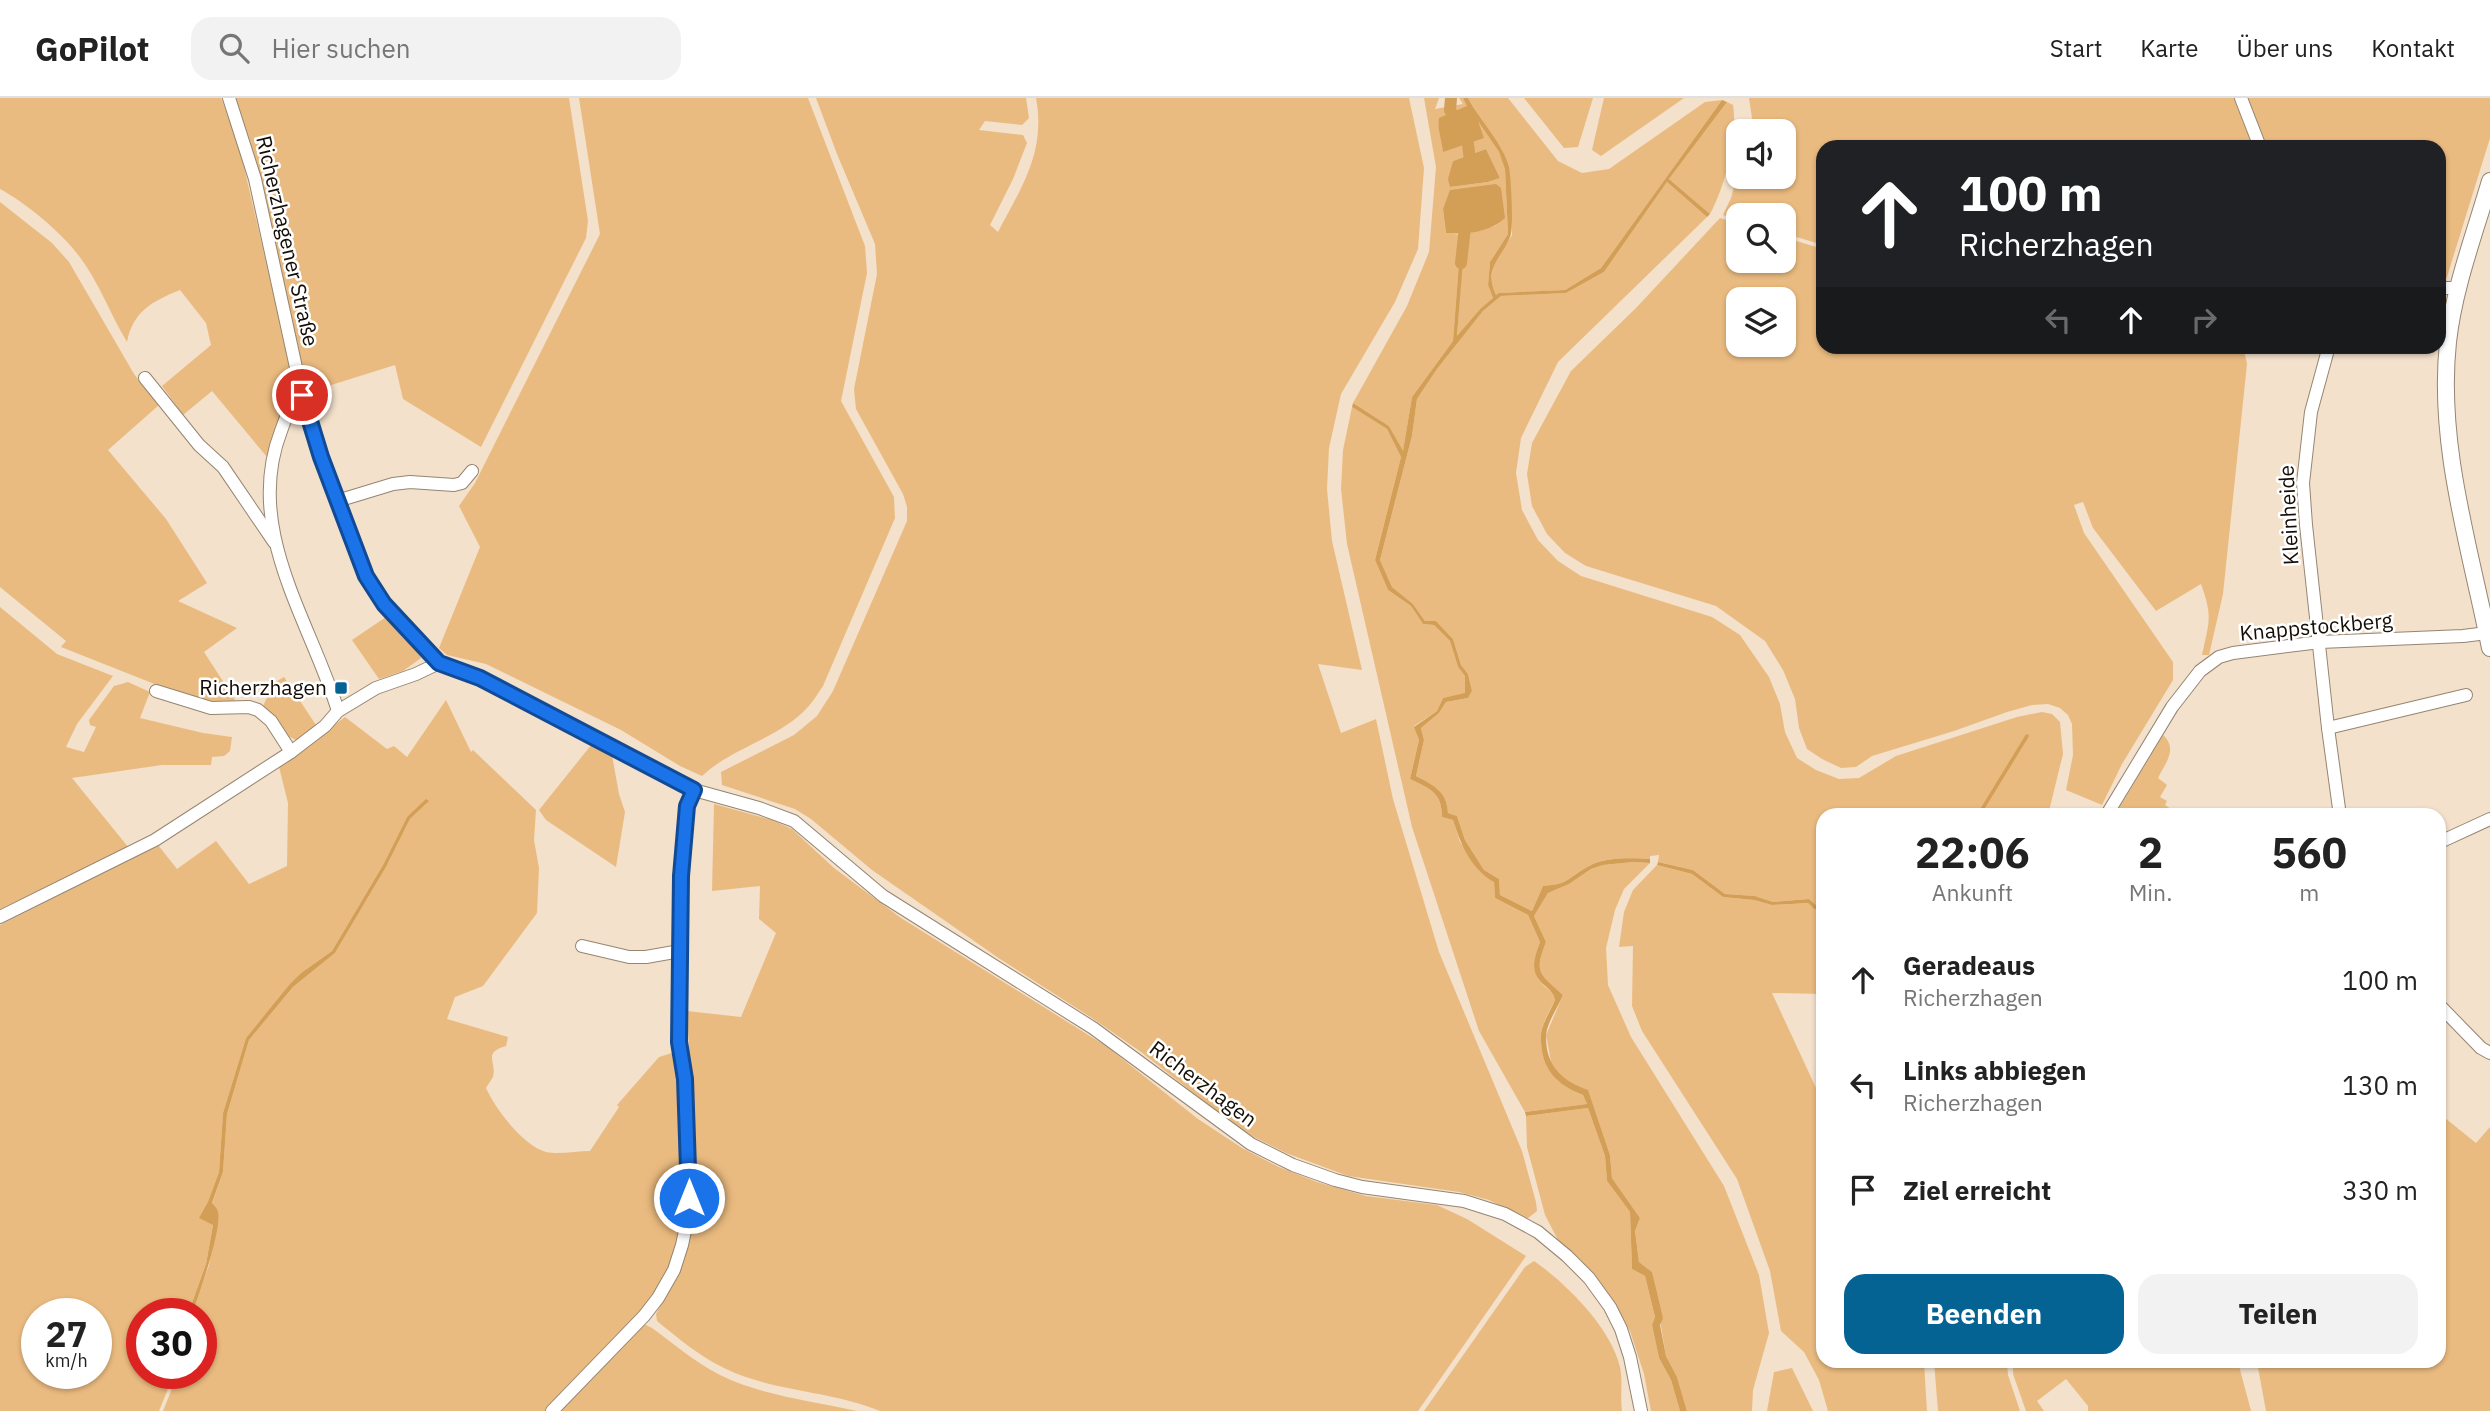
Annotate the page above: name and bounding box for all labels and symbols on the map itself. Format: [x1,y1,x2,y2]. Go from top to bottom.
street label: Richerzhagener Straße [250,133,326,349]
pin [272,365,332,425]
street label: Kleinheide [2271,464,2305,566]
street label: Knappstockberg [2238,605,2394,647]
place label: Richerzhagen [199,673,327,701]
marker: Richerzhagen [333,680,349,696]
street label: Richerzhagen [1144,1034,1263,1133]
position arrow [652,1161,726,1235]
speed limit sign: 30 [126,1298,217,1389]

